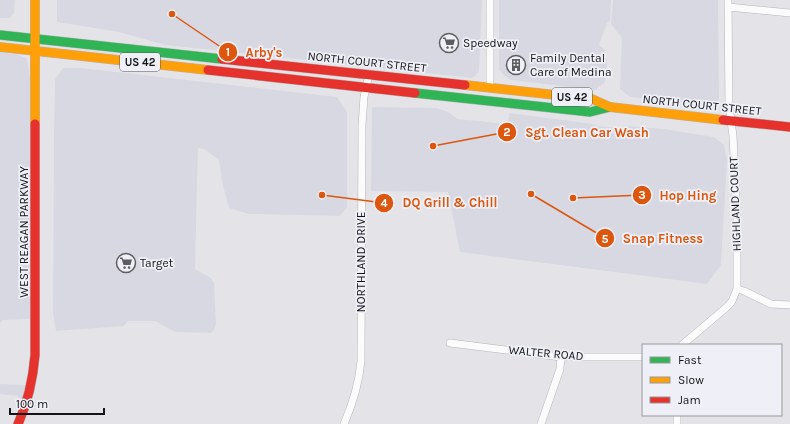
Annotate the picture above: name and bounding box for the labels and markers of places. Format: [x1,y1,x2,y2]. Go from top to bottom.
supermarket icon: Speedway [438,32,460,54]
place label: Speedway [463,36,518,50]
callout: Arby's [218,40,291,65]
place label: Family Dental Care of Medina [530,51,612,79]
building icon: Family Dental Care of Medina [505,54,527,76]
callout: Sgt. Clean Car Wash [497,120,657,145]
callout: Hop Hing [632,183,725,208]
callout: DQ Grill & Chill [374,190,505,215]
callout: Snap Fitness [595,226,711,251]
supermarket icon: Target [115,252,137,274]
place label: Target [140,256,174,270]

